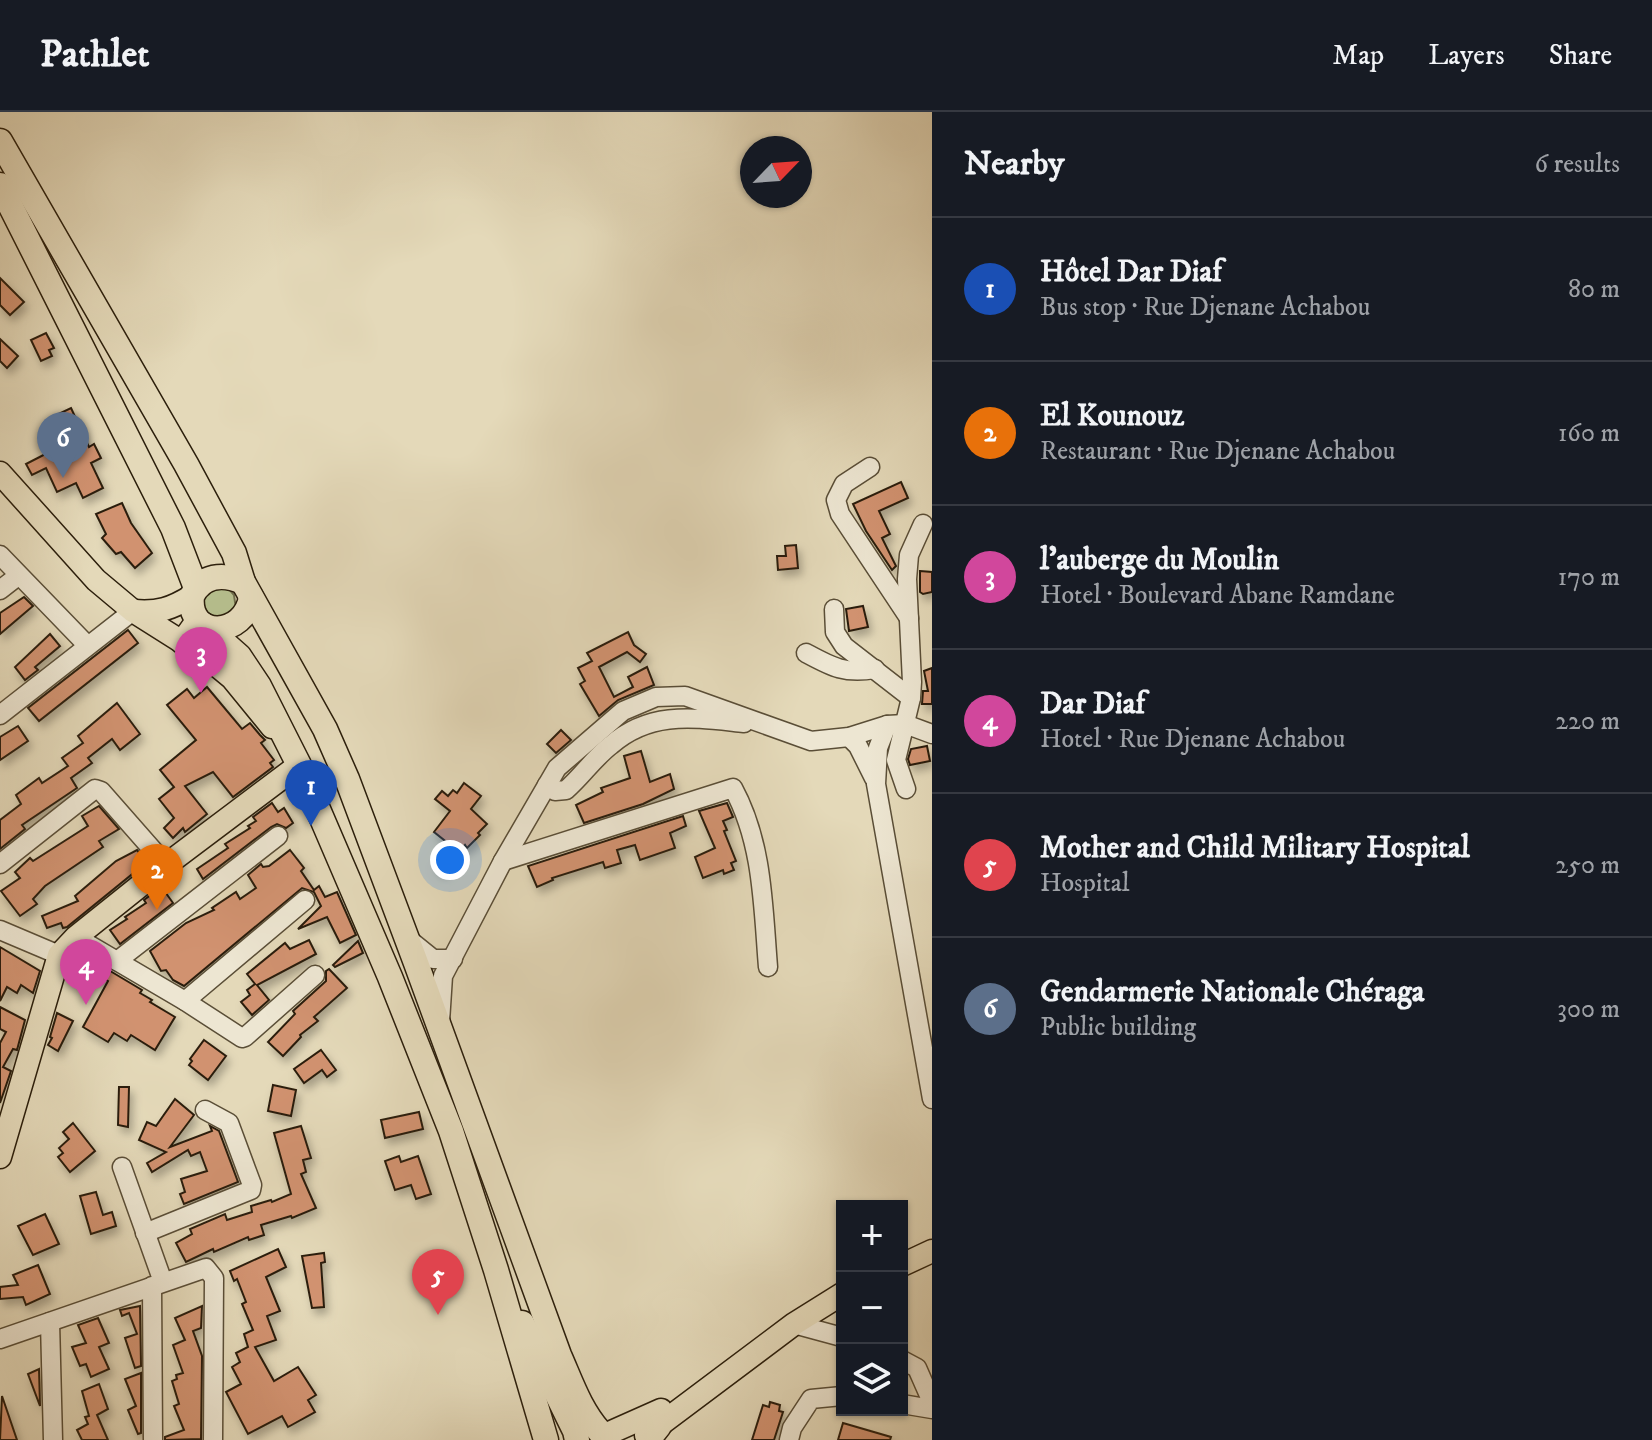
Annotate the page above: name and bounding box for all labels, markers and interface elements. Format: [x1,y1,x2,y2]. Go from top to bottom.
text: Pathlet [40,31,150,79]
text: Map [1333,38,1384,73]
text: Layers [1428,38,1505,73]
text: Share [1549,38,1612,73]
north arrow [740,136,812,208]
text: Nearby [964,143,1065,185]
text: 6 results [1534,148,1620,181]
text: Hôtel Dar Diaf [1040,254,1222,291]
text: 1 [985,273,995,306]
text: 80 m [1568,273,1620,306]
text: Bus stop · Rue Djenane Achabou [1040,291,1370,324]
text: El Kounouz [1040,398,1184,435]
pin: 6 [37,412,89,478]
text: 2 [984,417,996,450]
text: 160 m [1558,417,1620,450]
text: Restaurant · Rue Djenane Achabou [1040,435,1395,468]
text: l'auberge du Moulin [1040,542,1279,579]
text: 3 [985,561,995,594]
text: 170 m [1558,561,1620,594]
text: Hotel · Boulevard Abane Ramdane [1040,579,1395,612]
pin: 3 [175,627,227,693]
text: Dar Diaf [1040,686,1145,723]
text: 4 [983,705,997,738]
text: 220 m [1555,705,1620,738]
text: Hotel · Rue Djenane Achabou [1040,723,1345,756]
pin: 1 [285,760,337,826]
text: Mother and Child Military Hospital [1040,830,1470,867]
your location [430,840,470,880]
pin: 2 [131,844,183,910]
text: 5 [984,849,996,882]
text: 250 m [1555,849,1620,882]
text: Hospital [1040,867,1130,900]
pin: 4 [60,939,112,1005]
text: Gendarmerie Nationale Chéraga [1040,974,1425,1011]
text: 6 [983,993,997,1026]
text: 300 m [1557,993,1620,1026]
text: Public building [1040,1011,1196,1044]
map controls [836,1200,908,1416]
button: + [836,1200,908,1272]
pin: 5 [412,1249,464,1315]
button: − [836,1272,908,1344]
button: layers [836,1344,908,1416]

